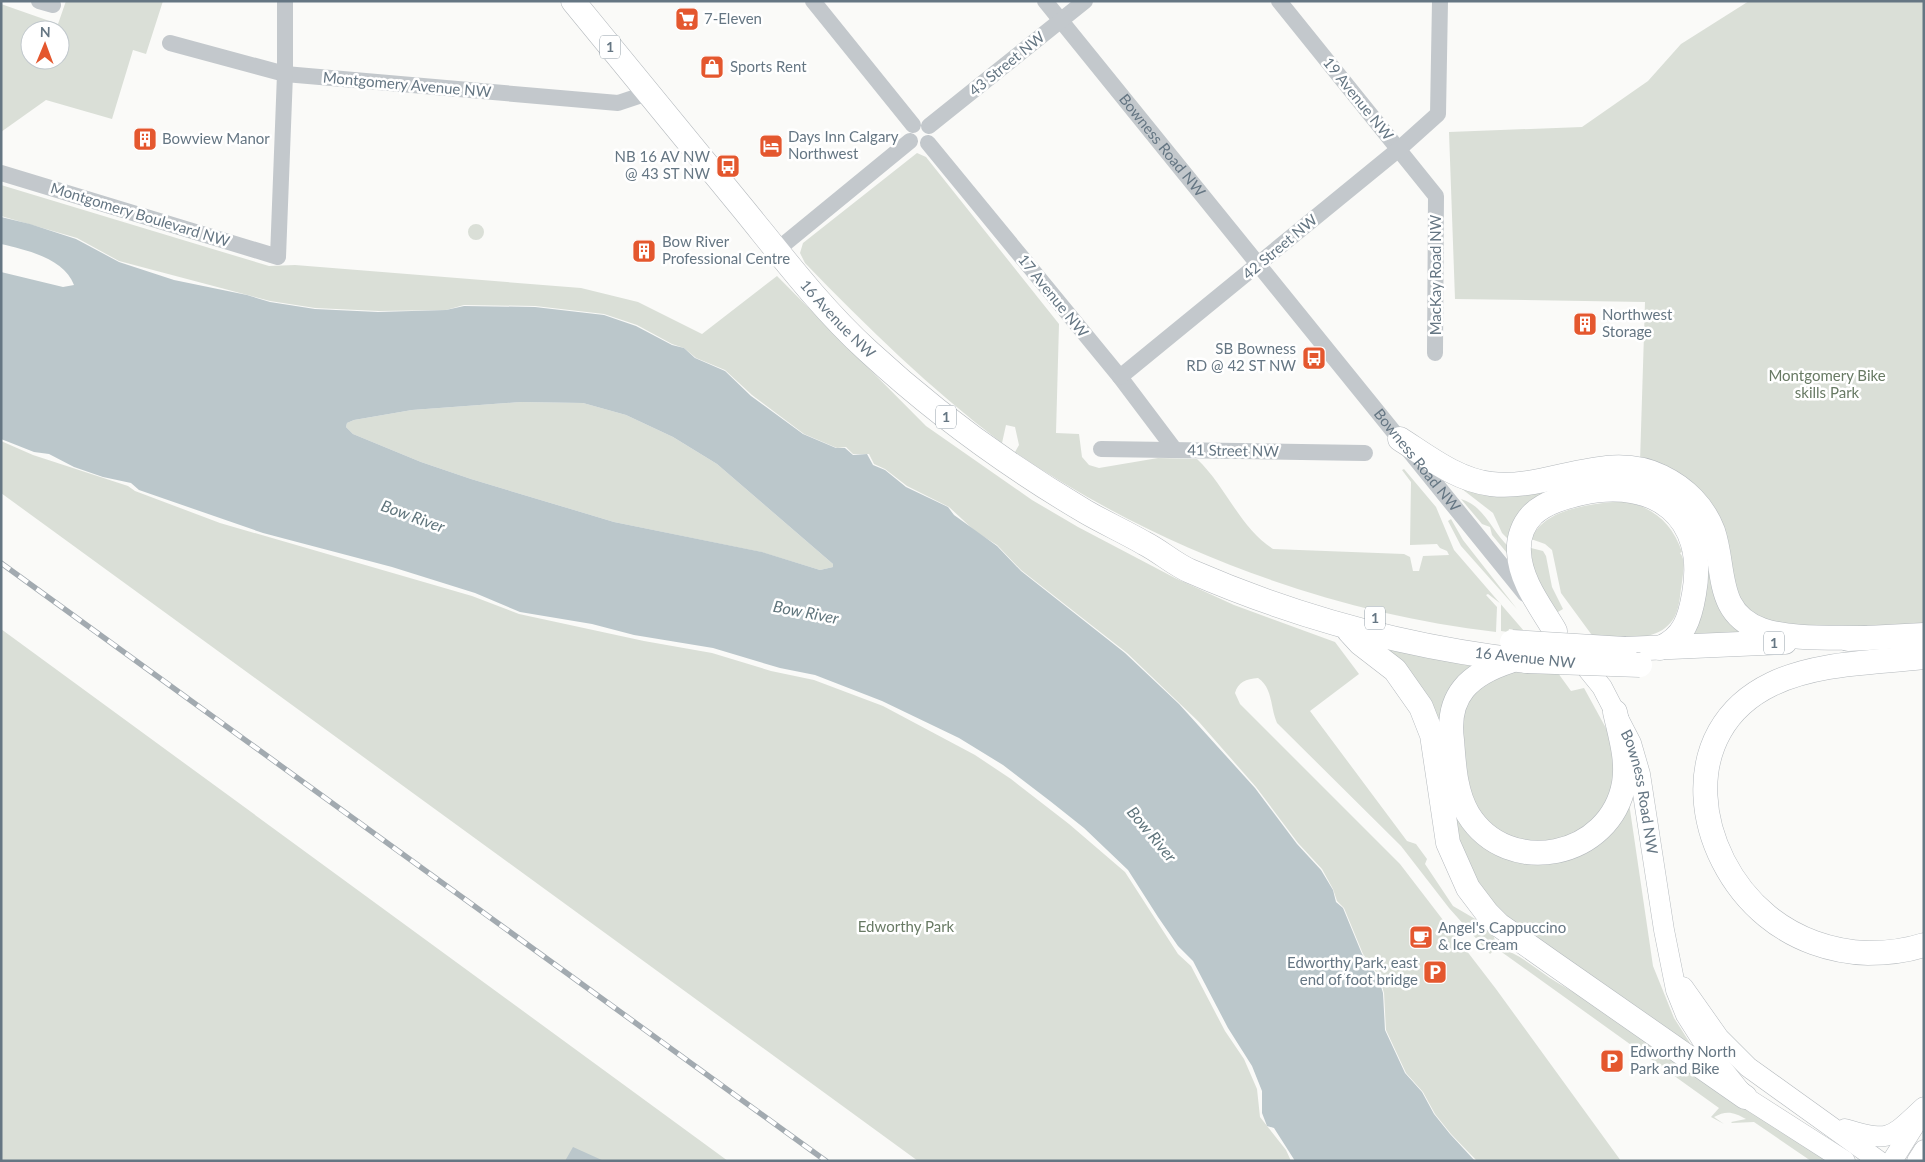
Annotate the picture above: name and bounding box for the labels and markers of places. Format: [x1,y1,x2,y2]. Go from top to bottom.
supermarket icon: 7-Eleven [674,6,700,32]
place label: 7-Eleven [704,9,762,27]
shop icon: Sports Rent [699,54,725,80]
place label: Sports Rent [730,57,807,75]
building icon: Bowview Manor [132,126,158,152]
place label: Days Inn Calgary Northwest [788,127,899,162]
place label: Bowview Manor [162,129,270,147]
hotel icon: Days Inn Calgary Northwest [758,133,784,159]
place label: NB 16 AV NW @ 43 ST NW [614,147,710,182]
bus stop icon: NB 16 AV NW @ 43 ST NW [715,153,741,179]
place label: Bow River Professional Centre [662,232,790,267]
building icon: Bow River Professional Centre [631,238,657,264]
place label: Northwest Storage [1602,305,1673,340]
building icon: Northwest Storage [1572,311,1598,337]
place label: SB Bowness RD @ 42 ST NW [1186,339,1296,374]
bus stop icon: SB Bowness RD @ 42 ST NW [1301,345,1327,371]
place label: Angel's Cappuccino & Ice Cream [1438,918,1566,953]
cafe icon: Angel's Cappuccino & Ice Cream [1408,924,1434,950]
place label: Edworthy Park, east end of foot bridge [1287,953,1419,988]
parking icon: Edworthy Park, east end of foot bridge [1422,959,1448,985]
place label: Edworthy North Park and Bike [1630,1042,1736,1077]
parking icon: Edworthy North Park and Bike [1599,1048,1625,1074]

